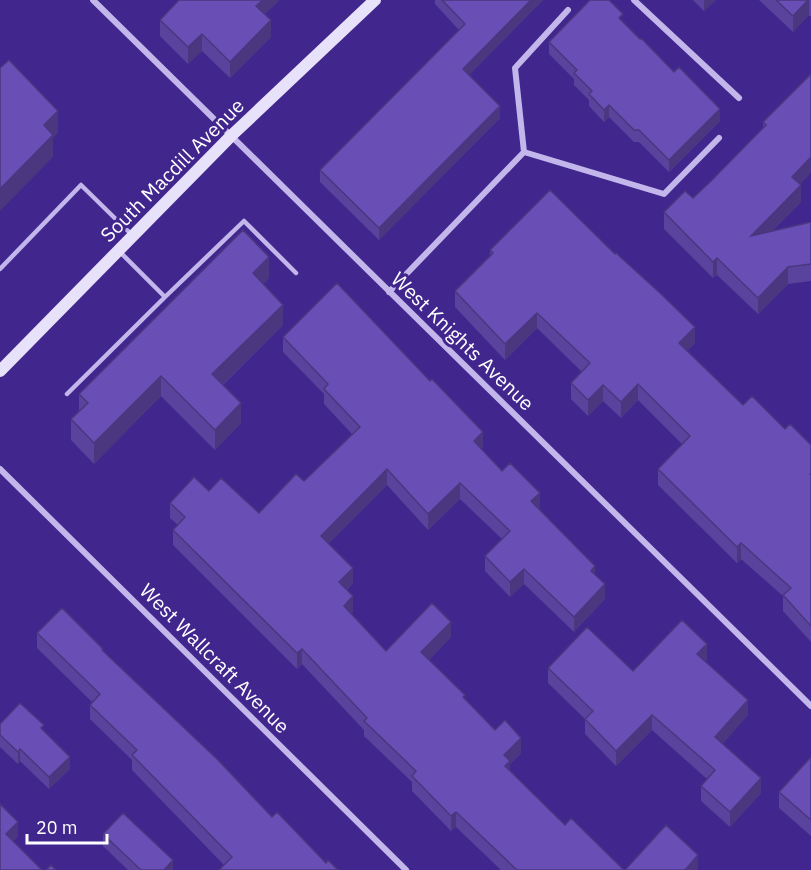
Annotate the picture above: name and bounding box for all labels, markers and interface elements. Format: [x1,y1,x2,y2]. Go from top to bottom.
street label: South Macdill Avenue [94,92,250,248]
street label: West Knights Avenue [386,266,540,416]
street label: West Wallcraft Avenue [134,577,296,739]
scale bar [27,807,106,845]
text: 20 m [36,816,78,839]

